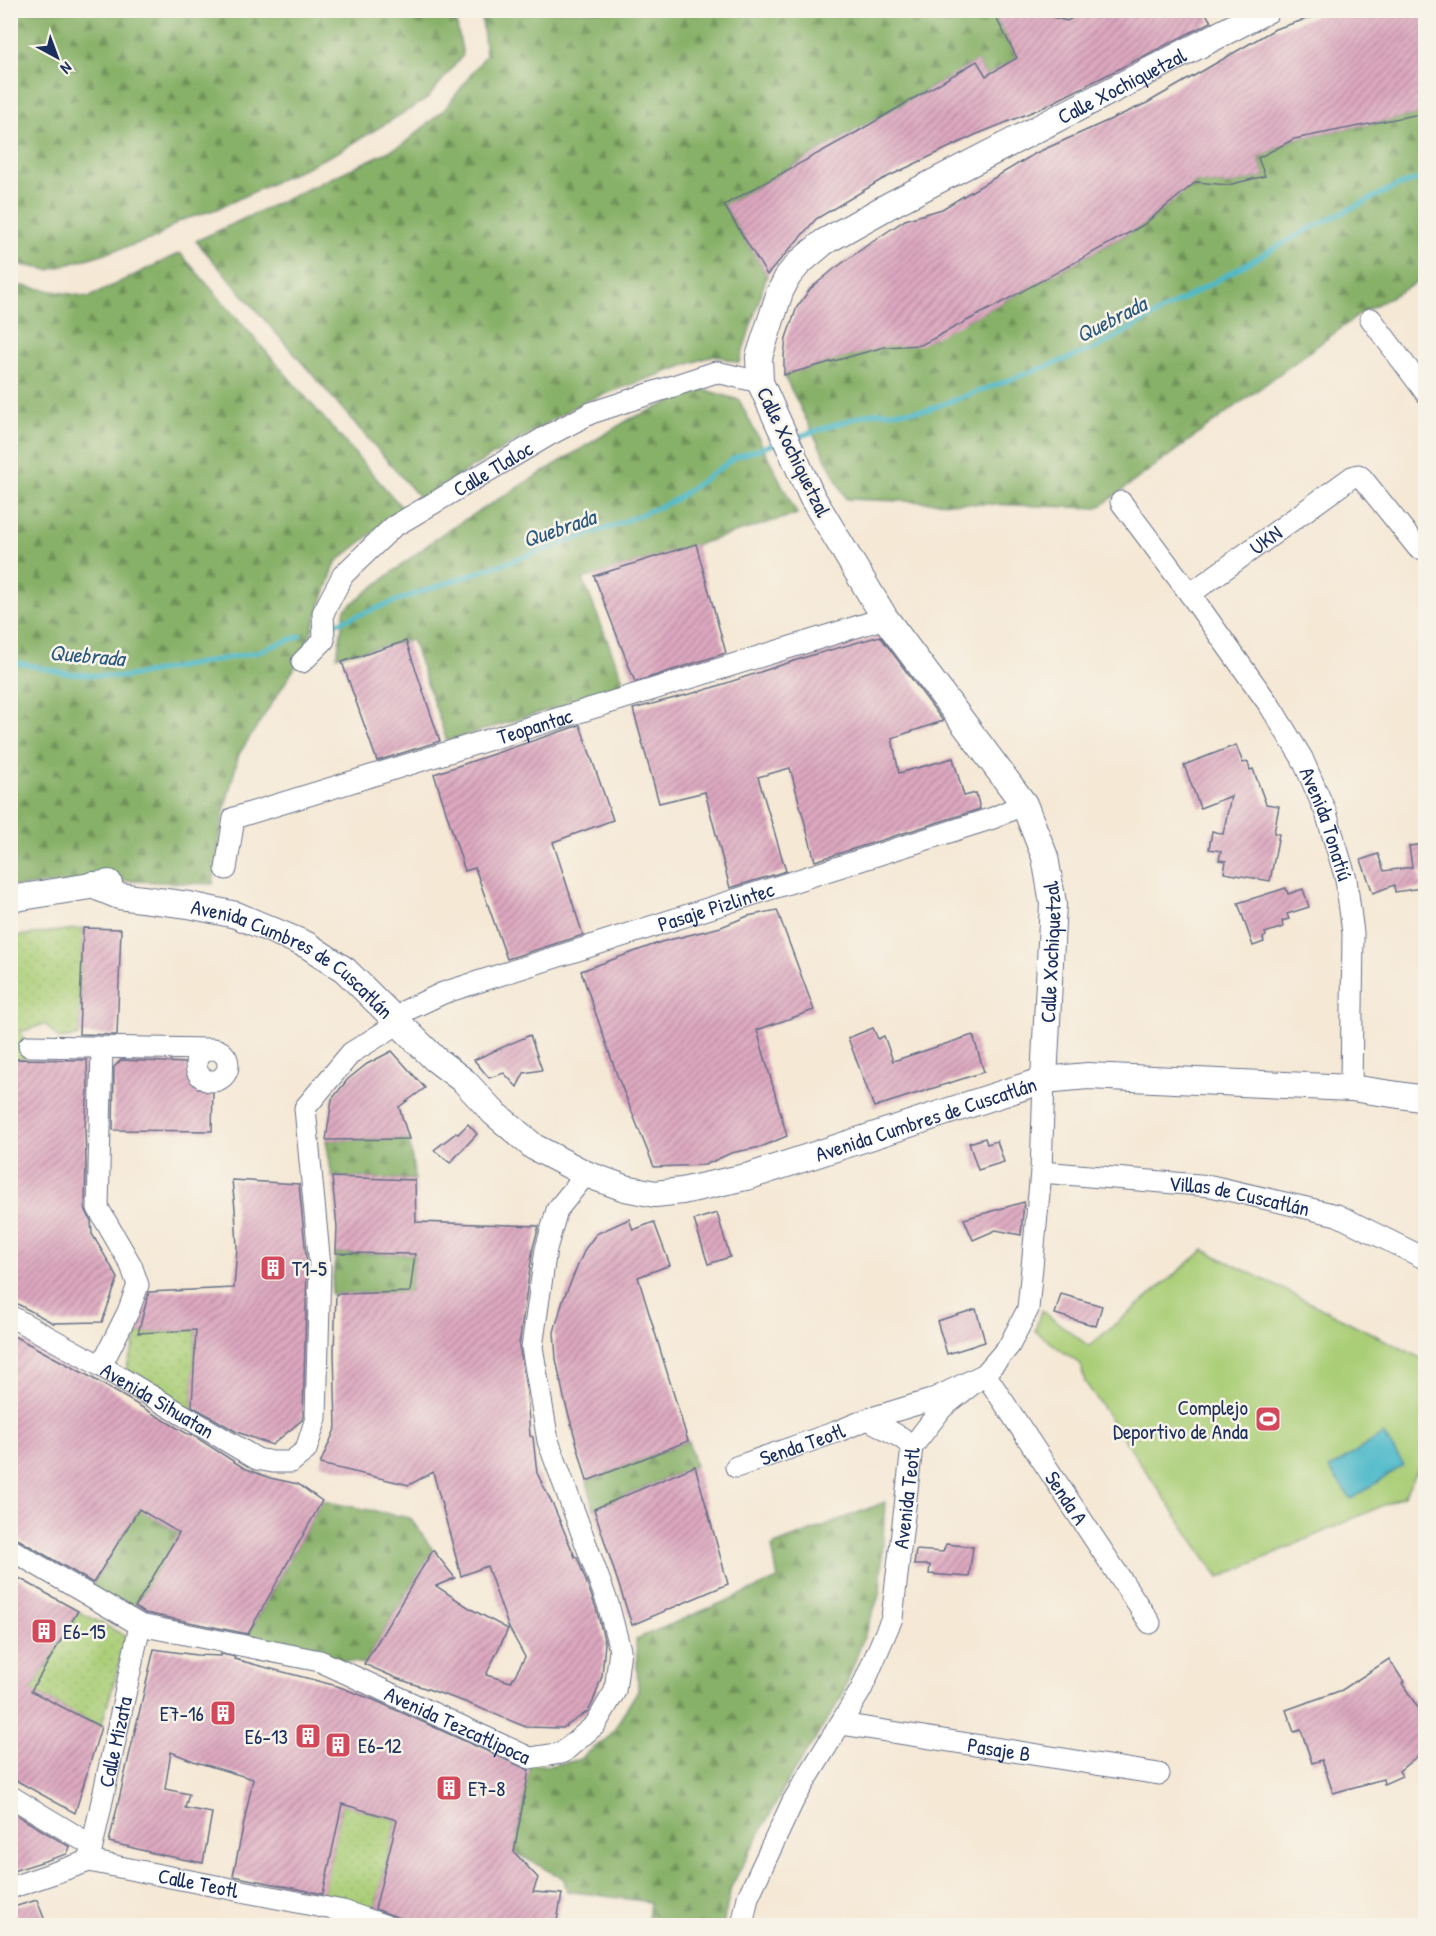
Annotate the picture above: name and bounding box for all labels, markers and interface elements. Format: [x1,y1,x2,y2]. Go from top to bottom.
north arrow [27,27,87,87]
street label: Calle Xochiquetzal [1052,40,1191,131]
text: N [56,57,77,80]
water label: Quebrada [1071,287,1153,349]
street label: Calle Xochiquetzal [750,382,838,522]
street label: Calle Tlaloc [447,433,539,503]
water label: Quebrada [518,501,602,554]
street label: UKN [1243,518,1288,561]
water label: Quebrada [48,637,128,673]
street label: Teopantac [493,700,576,751]
street label: Avenida Tonatiú [1293,762,1360,885]
street label: Pasaje Pizlintec [654,874,778,938]
street label: Calle Xochiquetzal [1032,879,1068,1023]
street label: Avenida Cumbres de Cuscatlán [189,891,400,1025]
street label: Avenida Cumbres de Cuscatlán [811,1069,1040,1168]
street label: Villas de Cuscatlán [1168,1168,1313,1223]
building icon: T1-5 [258,1253,288,1283]
place label: T1-5 [292,1254,327,1283]
street label: Avenida Sihuatan [96,1355,220,1445]
place label: Complejo Deportivo de Anda [1113,1393,1248,1446]
sports icon: Complejo Deportivo de Anda [1253,1404,1283,1434]
street label: Senda Teotl [756,1415,849,1472]
street label: Avenida Teotl [886,1445,926,1550]
street label: Senda A [1039,1465,1095,1530]
building icon: E6-15 [29,1616,59,1646]
place label: E6-15 [63,1617,106,1646]
street label: Avenida Tezcatlipoca [380,1678,535,1771]
street label: Calle Mizata [91,1694,139,1790]
building icon: E7-16 [208,1698,238,1728]
place label: E7-16 [160,1699,204,1728]
building icon: E6-13 [293,1721,323,1751]
place label: E6-13 [245,1722,288,1751]
building icon: E6-12 [323,1730,353,1760]
street label: Pasaje B [965,1730,1033,1768]
place label: E6-12 [358,1731,402,1760]
building icon: E7-8 [434,1773,464,1803]
place label: E7-8 [468,1774,505,1803]
street label: Calle Teotl [156,1860,242,1905]

